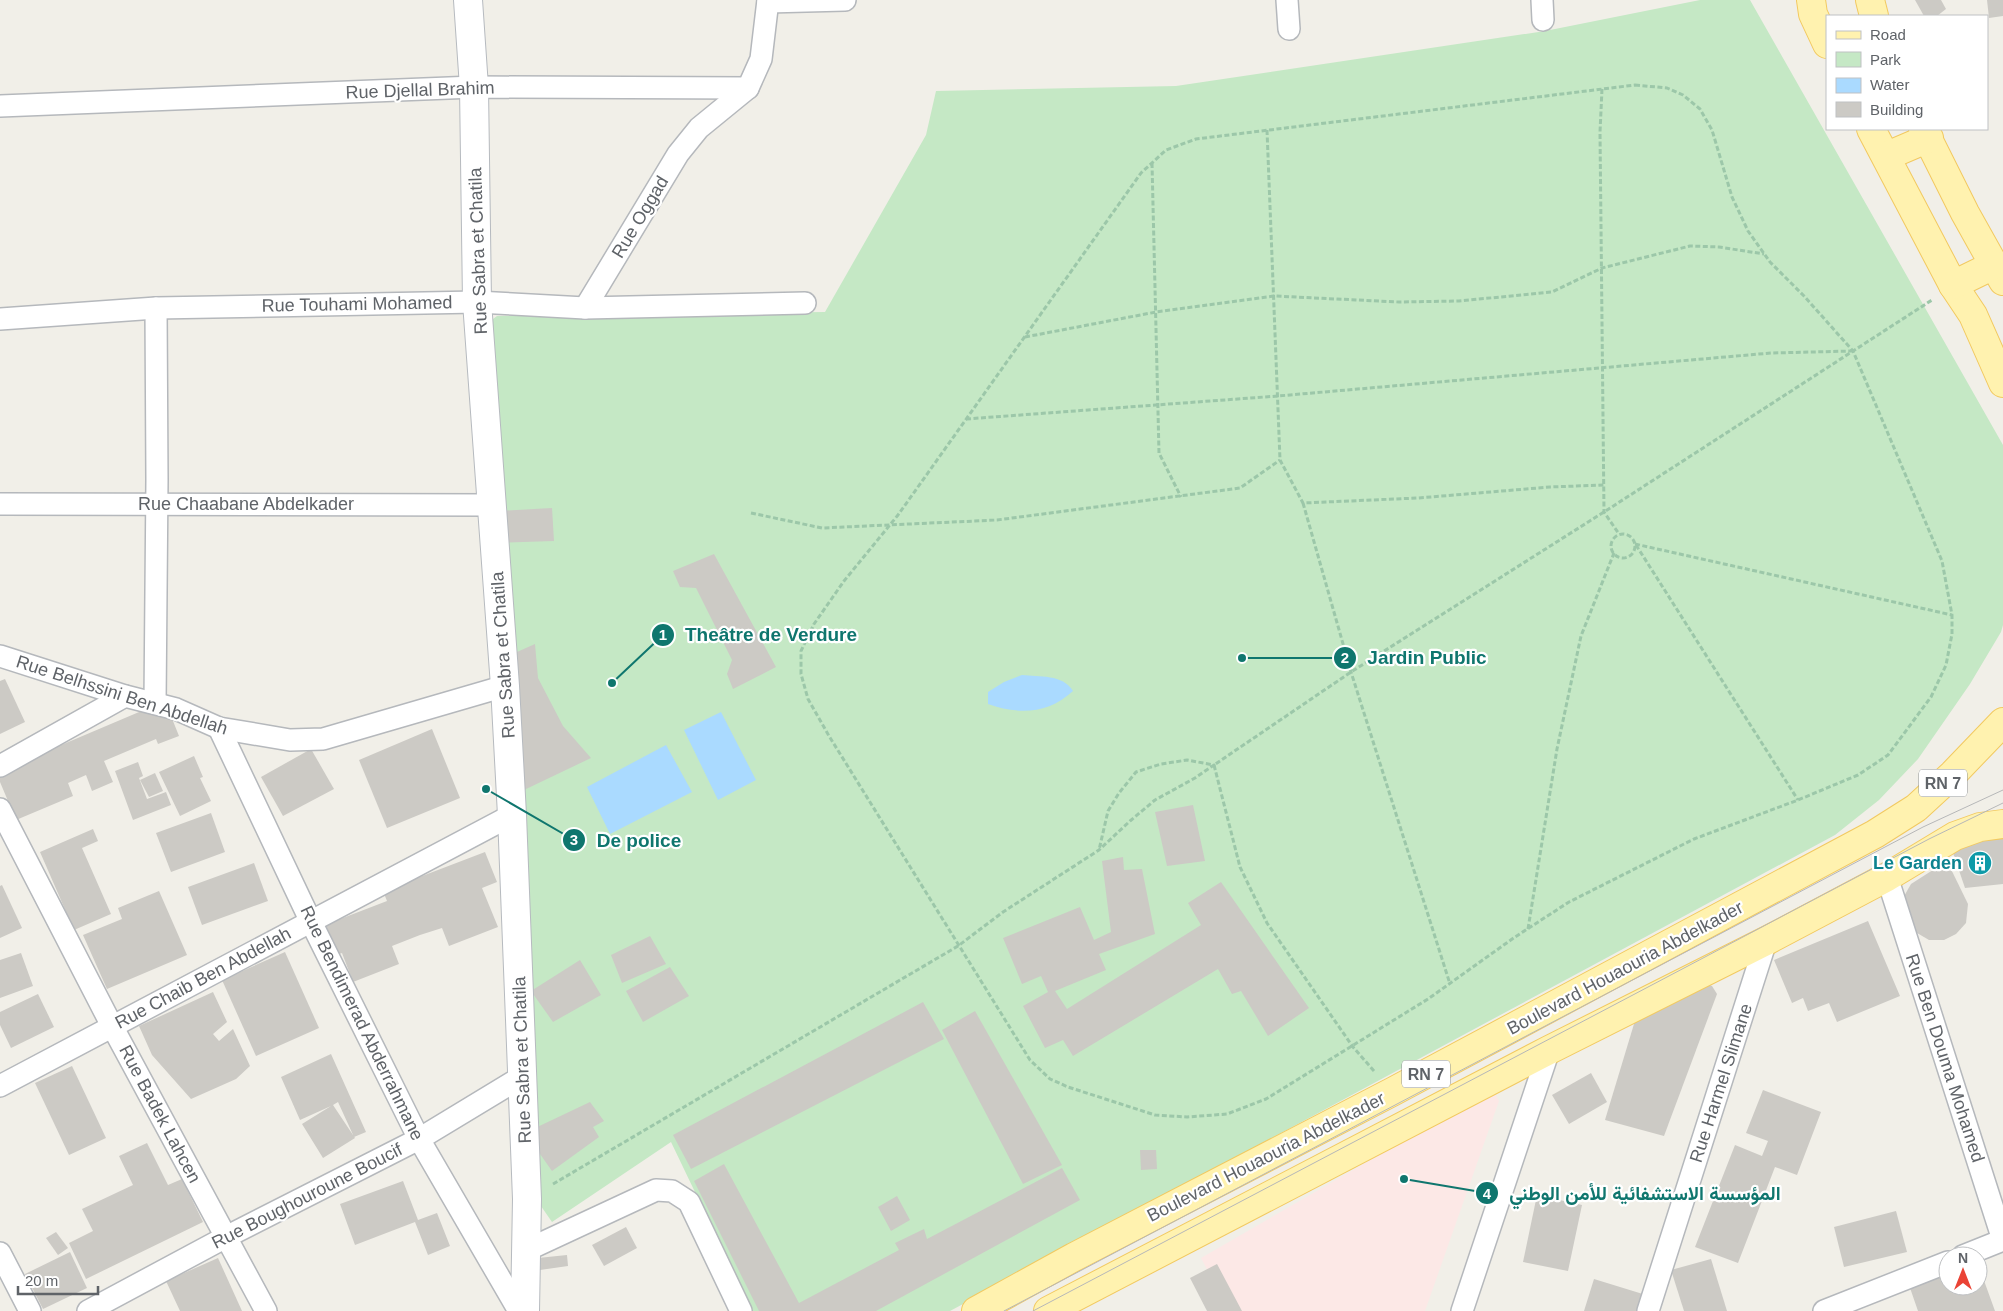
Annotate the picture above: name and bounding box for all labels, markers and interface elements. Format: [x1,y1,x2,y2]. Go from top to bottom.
legend [1826,15,1988,130]
text: Road [1870,26,1906,43]
text: Park [1870,51,1901,68]
text: Water [1870,76,1909,93]
street label: Rue Djellal Brahim [345,77,495,103]
text: Building [1870,101,1923,118]
street label: Rue Sabra et Chatila [465,166,491,335]
street label: Rue Oggad [608,172,672,262]
street label: Rue Touhami Mohamed [261,292,453,316]
street label: Rue Chaabane Abdelkader [138,494,354,514]
street label: Rue Sabra et Chatila [487,570,519,739]
callout: Theâtre de Verdure [650,618,867,652]
text: Theâtre de Verdure [685,624,857,645]
text: 1 [659,626,667,643]
callout: Jardin Public [1333,641,1497,675]
text: Jardin Public [1367,647,1487,668]
text: 2 [1341,649,1349,666]
street label: Rue Belhssini Ben Abdellah [14,651,230,739]
road number: RN 7 [1919,770,1967,796]
callout: De police [562,823,691,857]
text: De police [597,830,681,851]
text: 3 [570,831,578,848]
building icon: Le Garden [1967,850,1993,876]
place label: Le Garden [1873,853,1962,873]
street label: Boulevard Houaouria Abdelkader [1504,897,1746,1039]
street label: Rue Bendimerad Abderrahmane [296,903,428,1143]
street label: Rue Chaib Ben Abdellah [112,923,294,1033]
street label: Rue Ben Douma Mohamed [1902,951,1988,1165]
street label: Rue Sabra et Chatila [509,975,535,1144]
street label: Rue Harmel Slimane [1686,1001,1756,1165]
street label: Rue Badek Lahcen [115,1042,205,1186]
road number: RN 7 [1402,1060,1450,1088]
street label: Boulevard Houaouria Abdelkader [1144,1088,1388,1226]
street label: Rue Boughouroune Boucif [208,1139,406,1253]
callout: المؤسسة الاستشفائية للأمن الوطني [1474,1176,1791,1210]
text: المؤسسة الاستشفائية للأمن الوطني [1509,1183,1781,1210]
text: 4 [1483,1185,1492,1202]
north arrow [1938,1246,1988,1296]
text: N [1958,1250,1968,1266]
scale bar [18,1264,98,1296]
text: 20 m [25,1272,58,1289]

